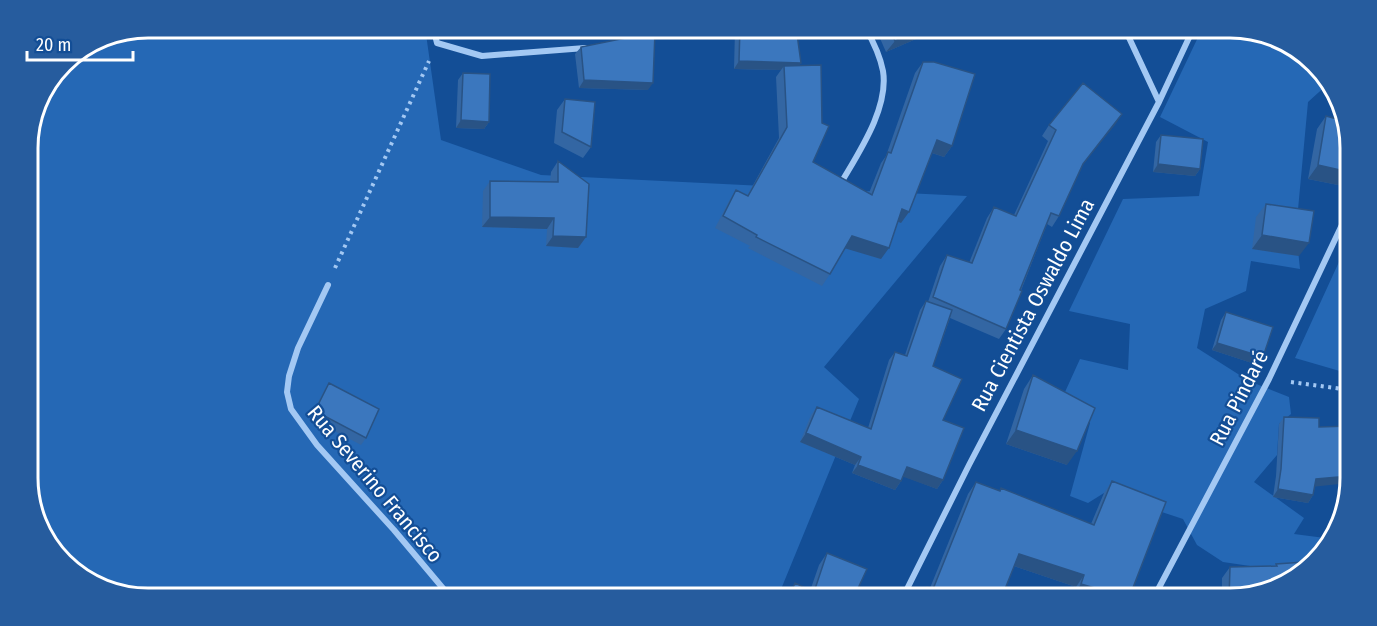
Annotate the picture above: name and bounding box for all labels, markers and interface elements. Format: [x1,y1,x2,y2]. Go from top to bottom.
scale bar [27,24,134,62]
text: 20 m [36,34,71,56]
street label: Rua Cientista Oswaldo Lima [966,194,1100,416]
street label: Rua Pindaré [1204,346,1274,450]
street label: Rua Severino Francisco [302,400,448,568]

